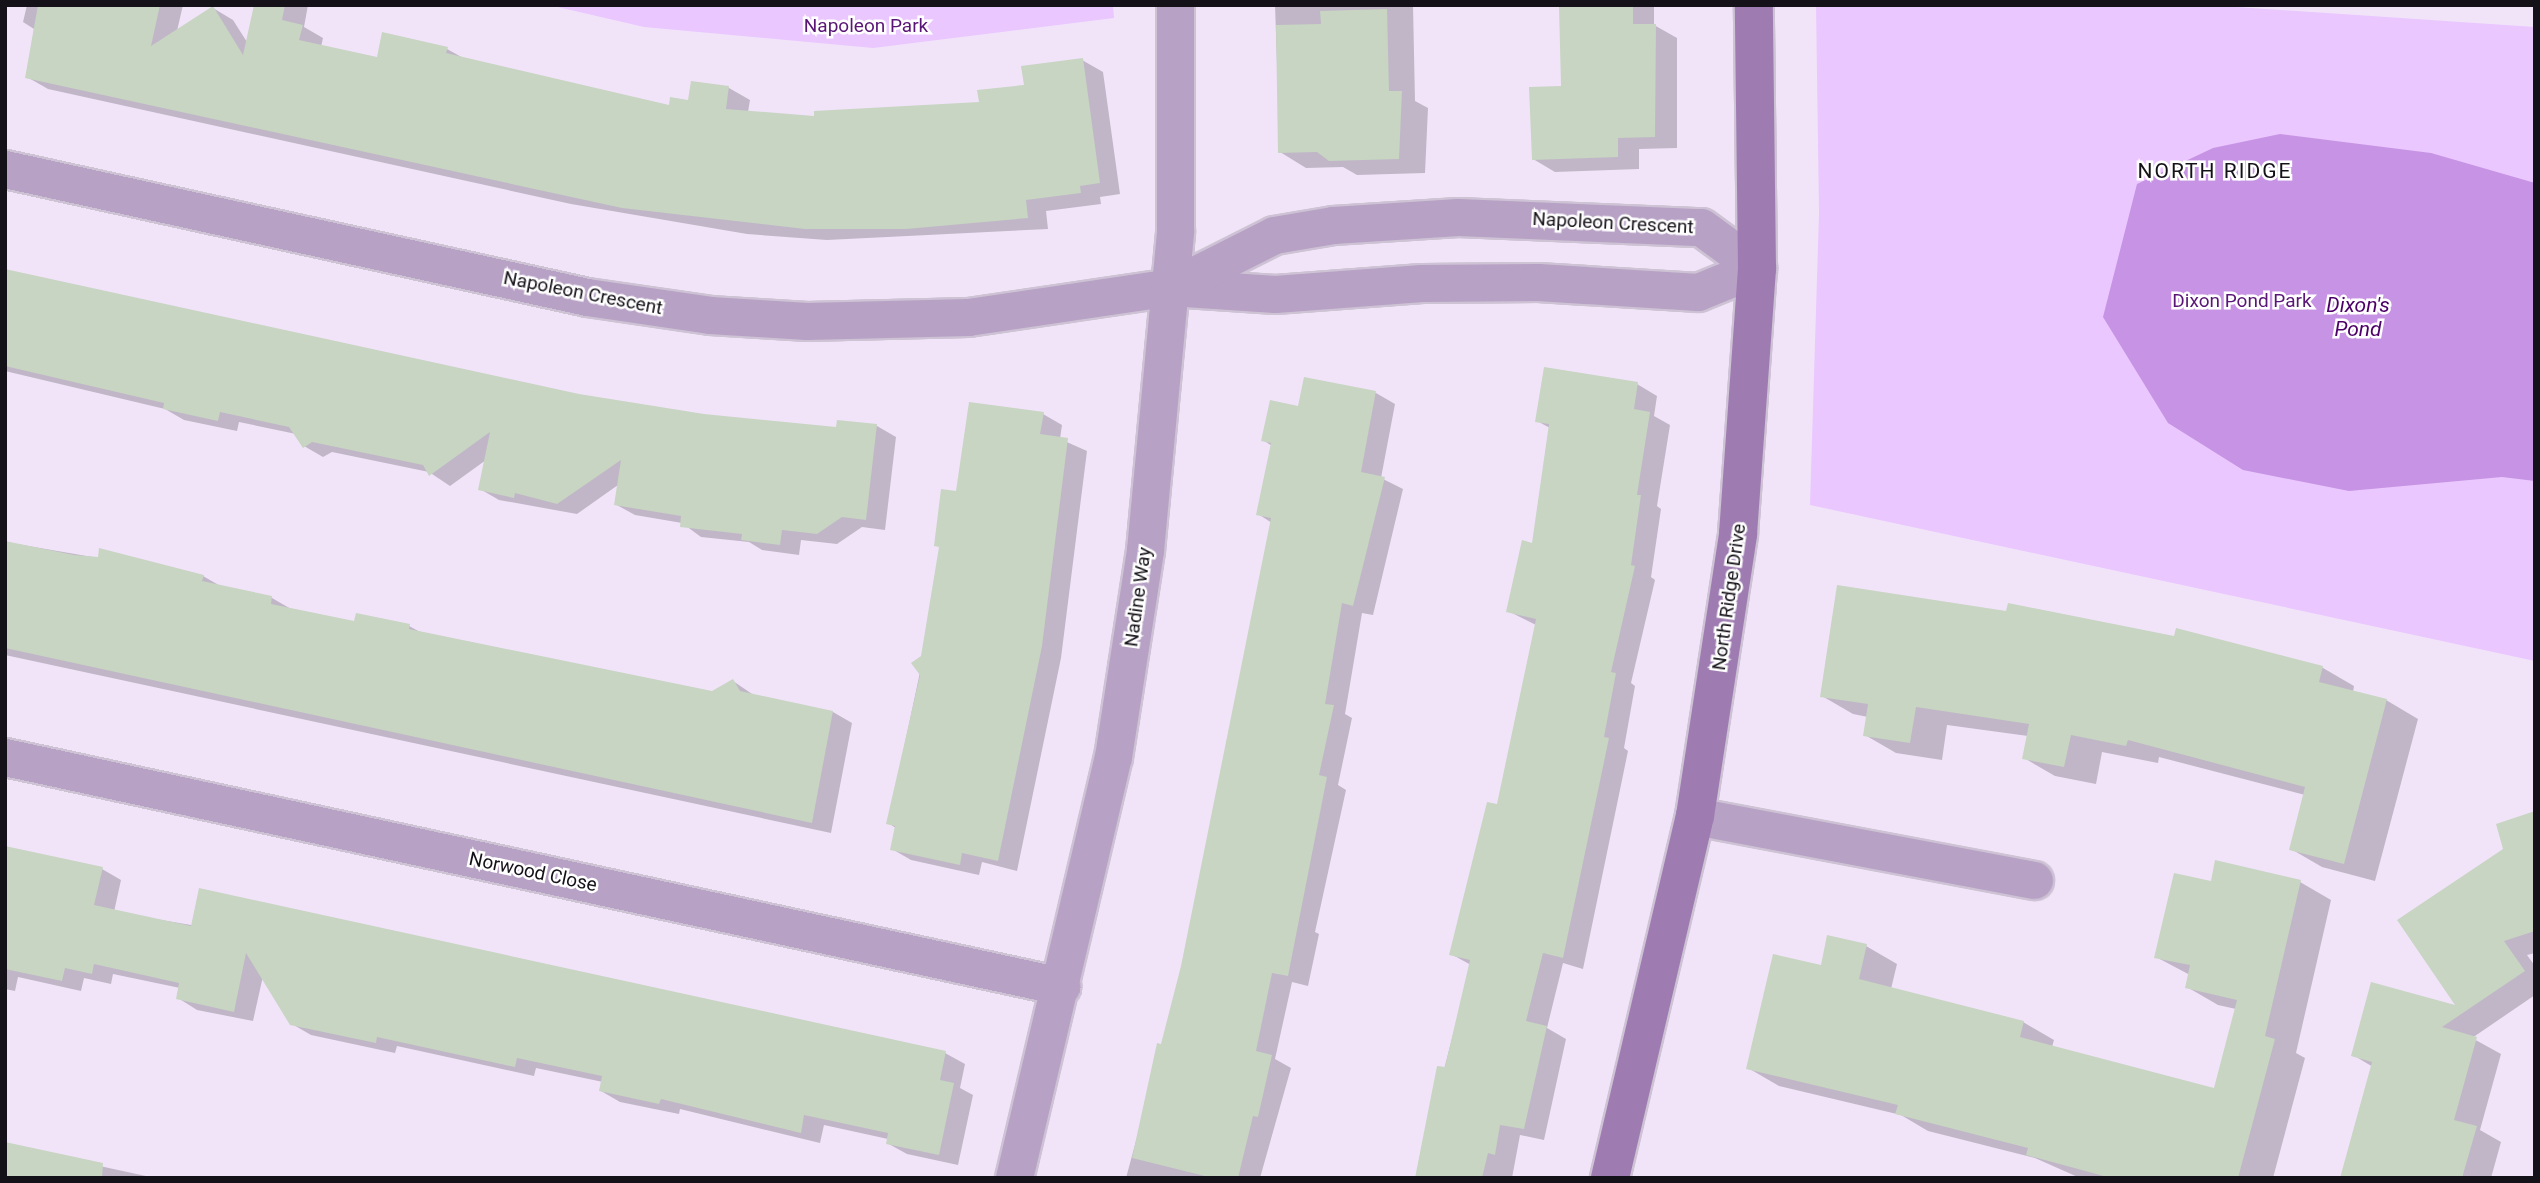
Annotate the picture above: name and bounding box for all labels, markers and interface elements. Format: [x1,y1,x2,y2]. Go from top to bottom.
park label: Napoleon Park [804,15,928,37]
district label: NORTH RIDGE [2139,158,2291,184]
street label: Napoleon Crescent [1532,207,1694,239]
street label: Napoleon Crescent [502,266,664,320]
park label: Dixon Pond Park [2172,290,2312,312]
water label: Dixon's Pond [2326,292,2390,342]
street label: North Ridge Drive [1707,522,1751,672]
street label: Nadine Way [1120,546,1156,648]
street label: Norwood Close [467,847,599,897]

